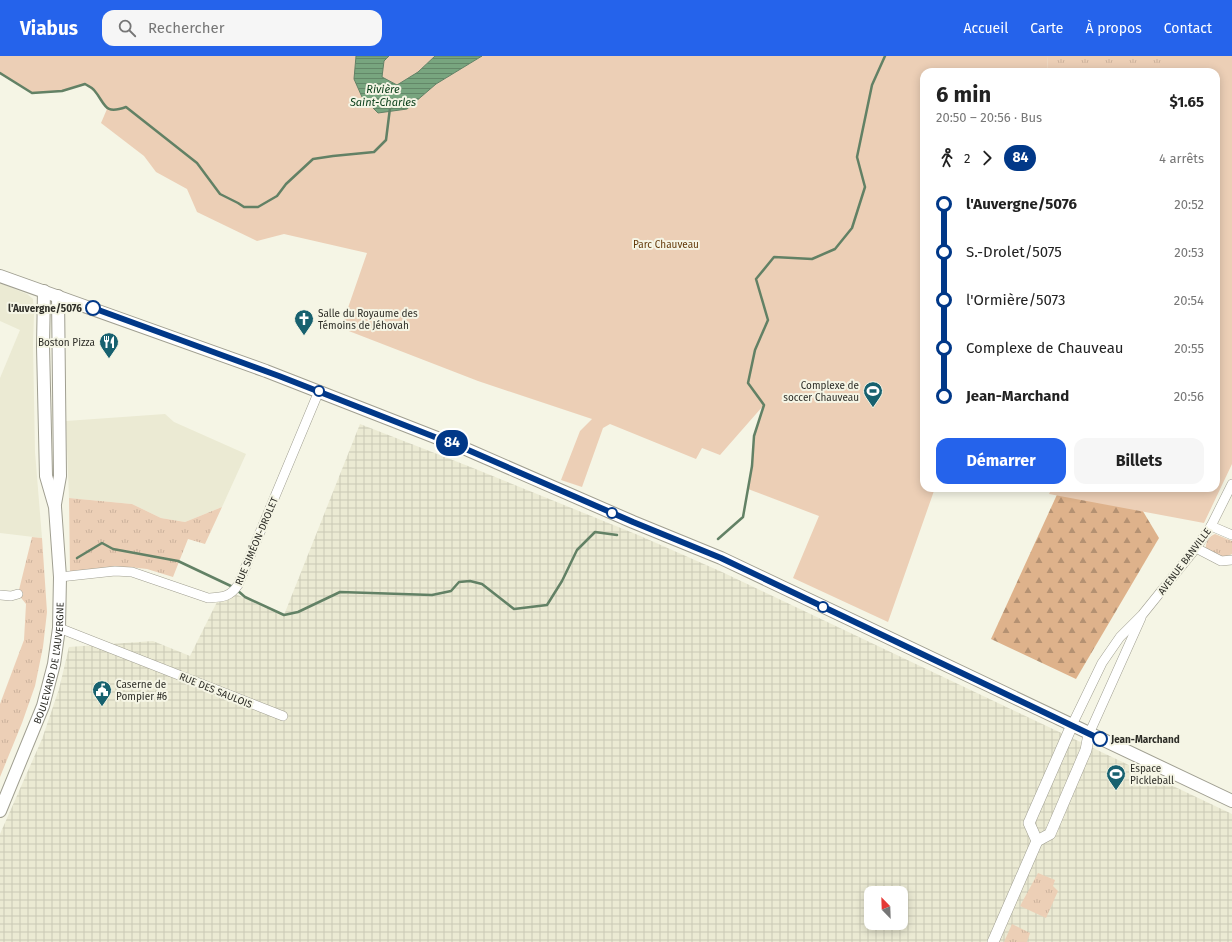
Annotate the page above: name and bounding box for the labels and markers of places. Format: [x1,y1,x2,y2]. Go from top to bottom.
marker: l'Auvergne/5076 [85,300,101,316]
place label: l'Auvergne/5076 [8,303,82,315]
church icon: Salle du Royaume des Témoins de Jéhovah [293,308,315,336]
place label: Salle du Royaume des Témoins de Jéhovah [318,308,418,332]
restaurant icon: Boston Pizza [98,331,120,359]
place label: Boston Pizza [38,337,95,349]
place label: Complexe de soccer Chauveau [783,380,859,404]
sports icon: Complexe de soccer Chauveau [862,380,884,408]
unlabelled marker [313,385,325,397]
unlabelled marker [606,507,618,519]
unlabelled marker [817,601,829,613]
public building icon: Caserne de Pompier #6 [91,679,113,707]
place label: Caserne de Pompier #6 [116,679,167,703]
marker: Jean-Marchand [1092,731,1108,747]
place label: Jean-Marchand [1110,734,1180,746]
sports icon: Espace Pickleball [1105,763,1127,791]
place label: Espace Pickleball [1130,763,1174,787]

